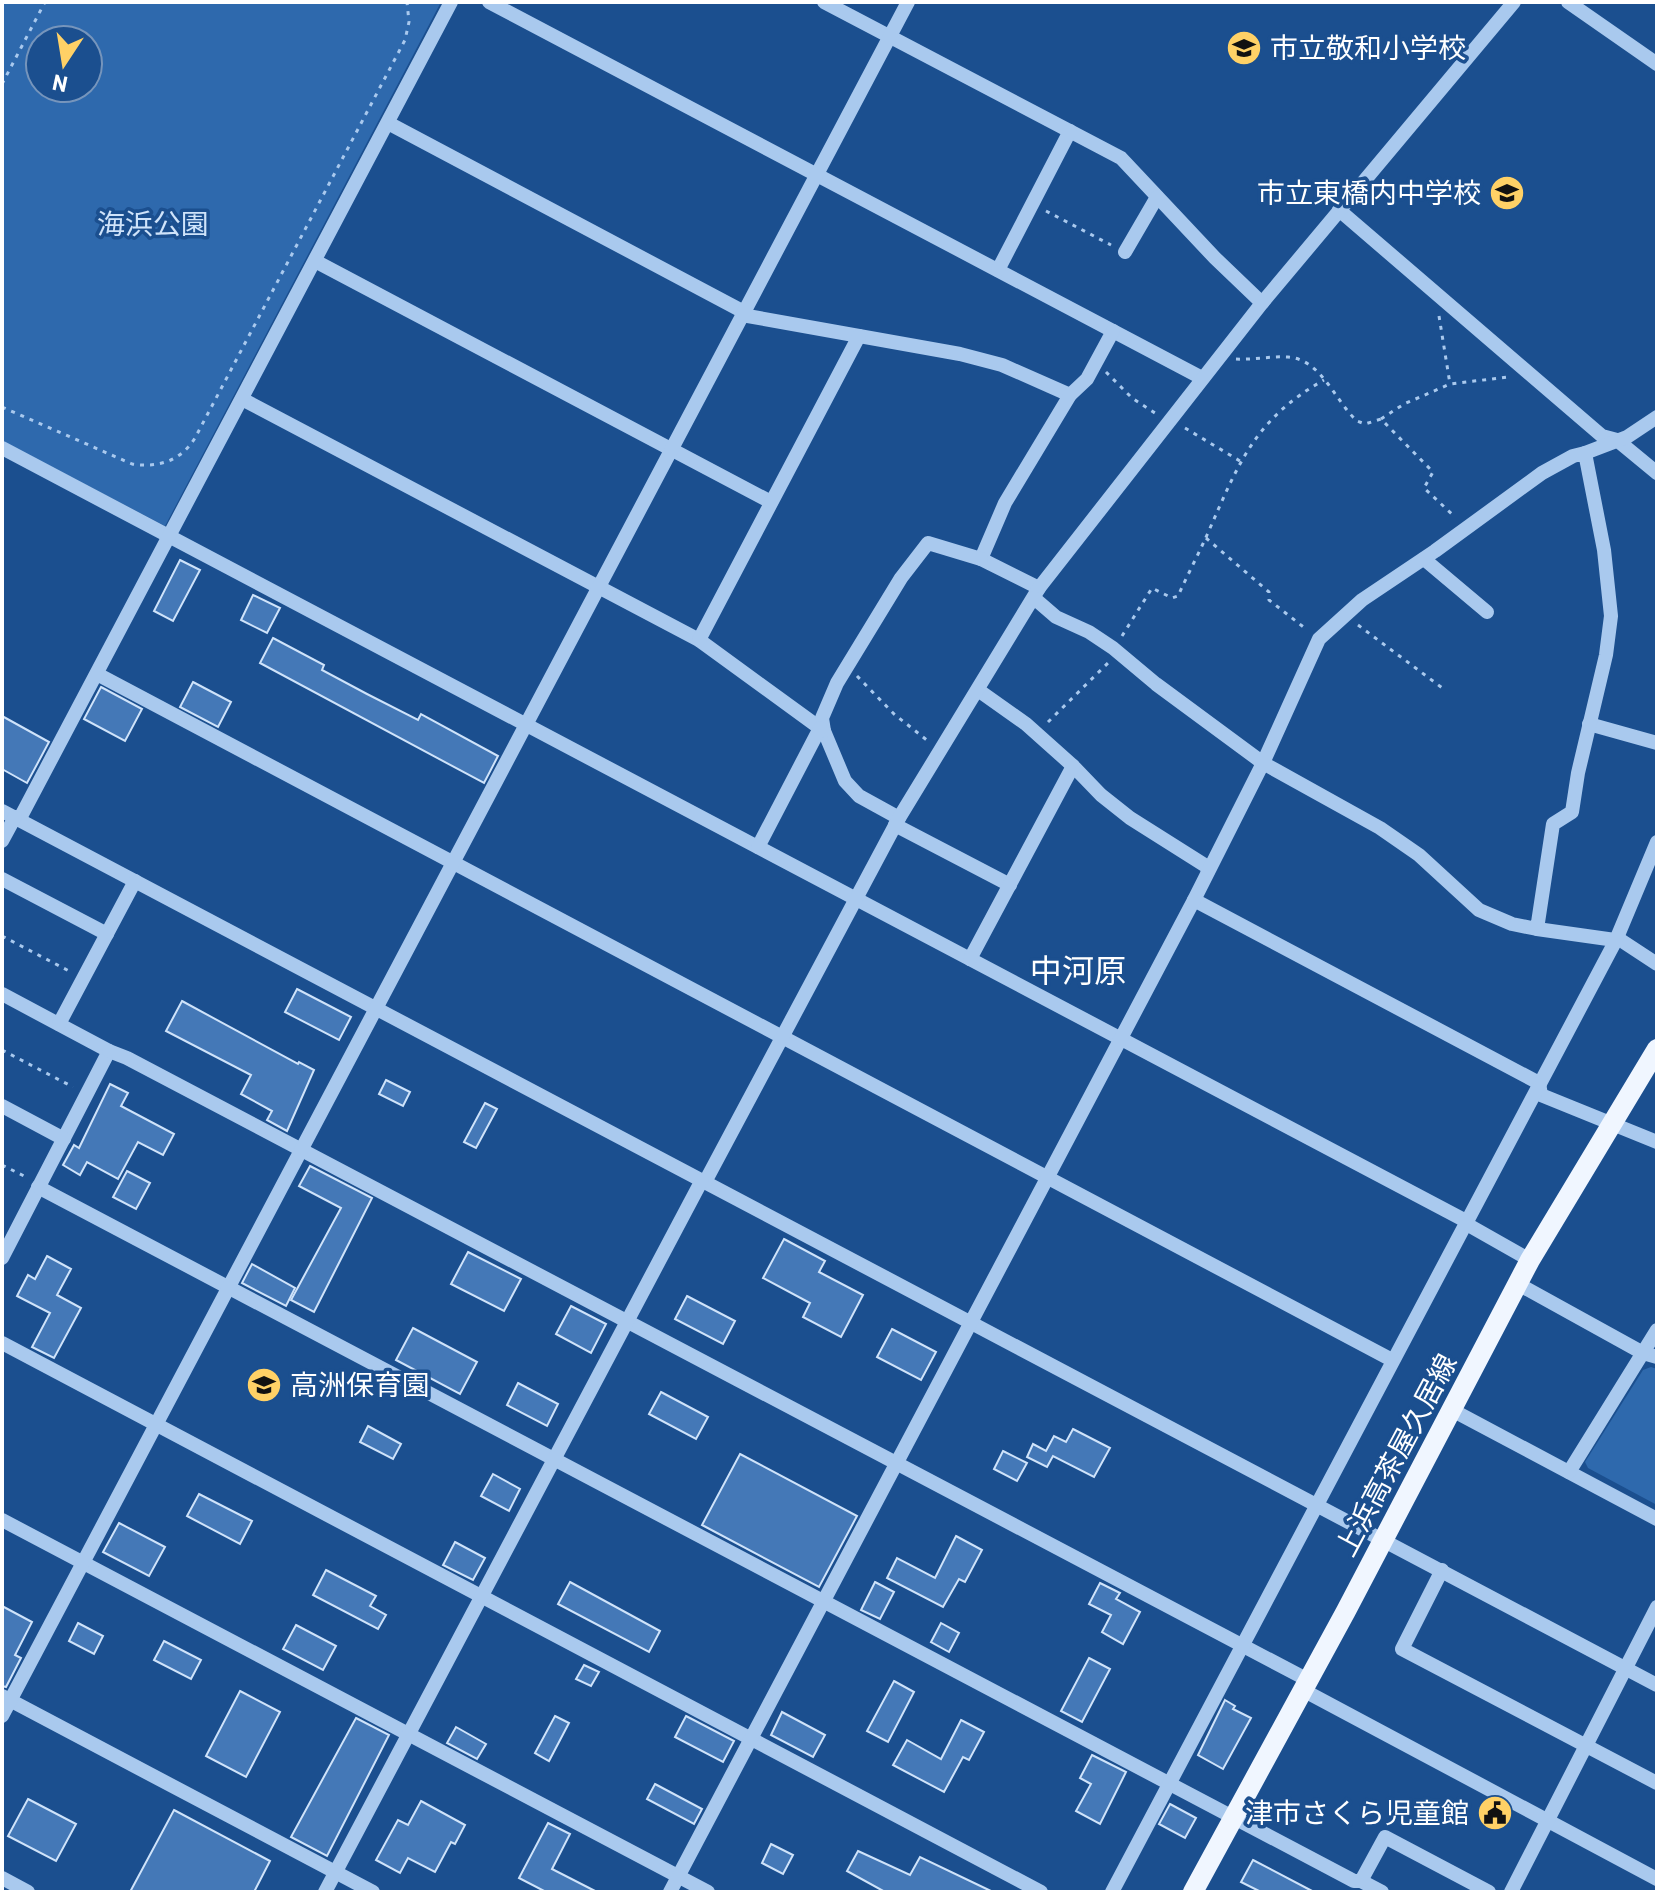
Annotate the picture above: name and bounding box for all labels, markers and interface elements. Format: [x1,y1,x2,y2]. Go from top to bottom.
north arrow [24,24,104,104]
school or university icon: 市立敬和小学校 [1225,29,1263,67]
place label: 市立敬和小学校 [1270,30,1466,64]
text: N [50,70,69,99]
school or university icon: 市立東橋内中学校 [1488,174,1526,212]
place label: 市立東橋内中学校 [1257,175,1481,209]
park label: 海浜公園 [97,206,209,240]
district label: 中河原 [1030,950,1126,988]
street label: 上浜高茶屋久居線 [1328,1348,1463,1561]
school or university icon: 高洲保育園 [245,1366,283,1404]
place label: 高洲保育園 [290,1367,430,1401]
public building icon: 津市さくら児童館 [1476,1794,1514,1832]
place label: 津市さくら児童館 [1245,1795,1469,1829]

